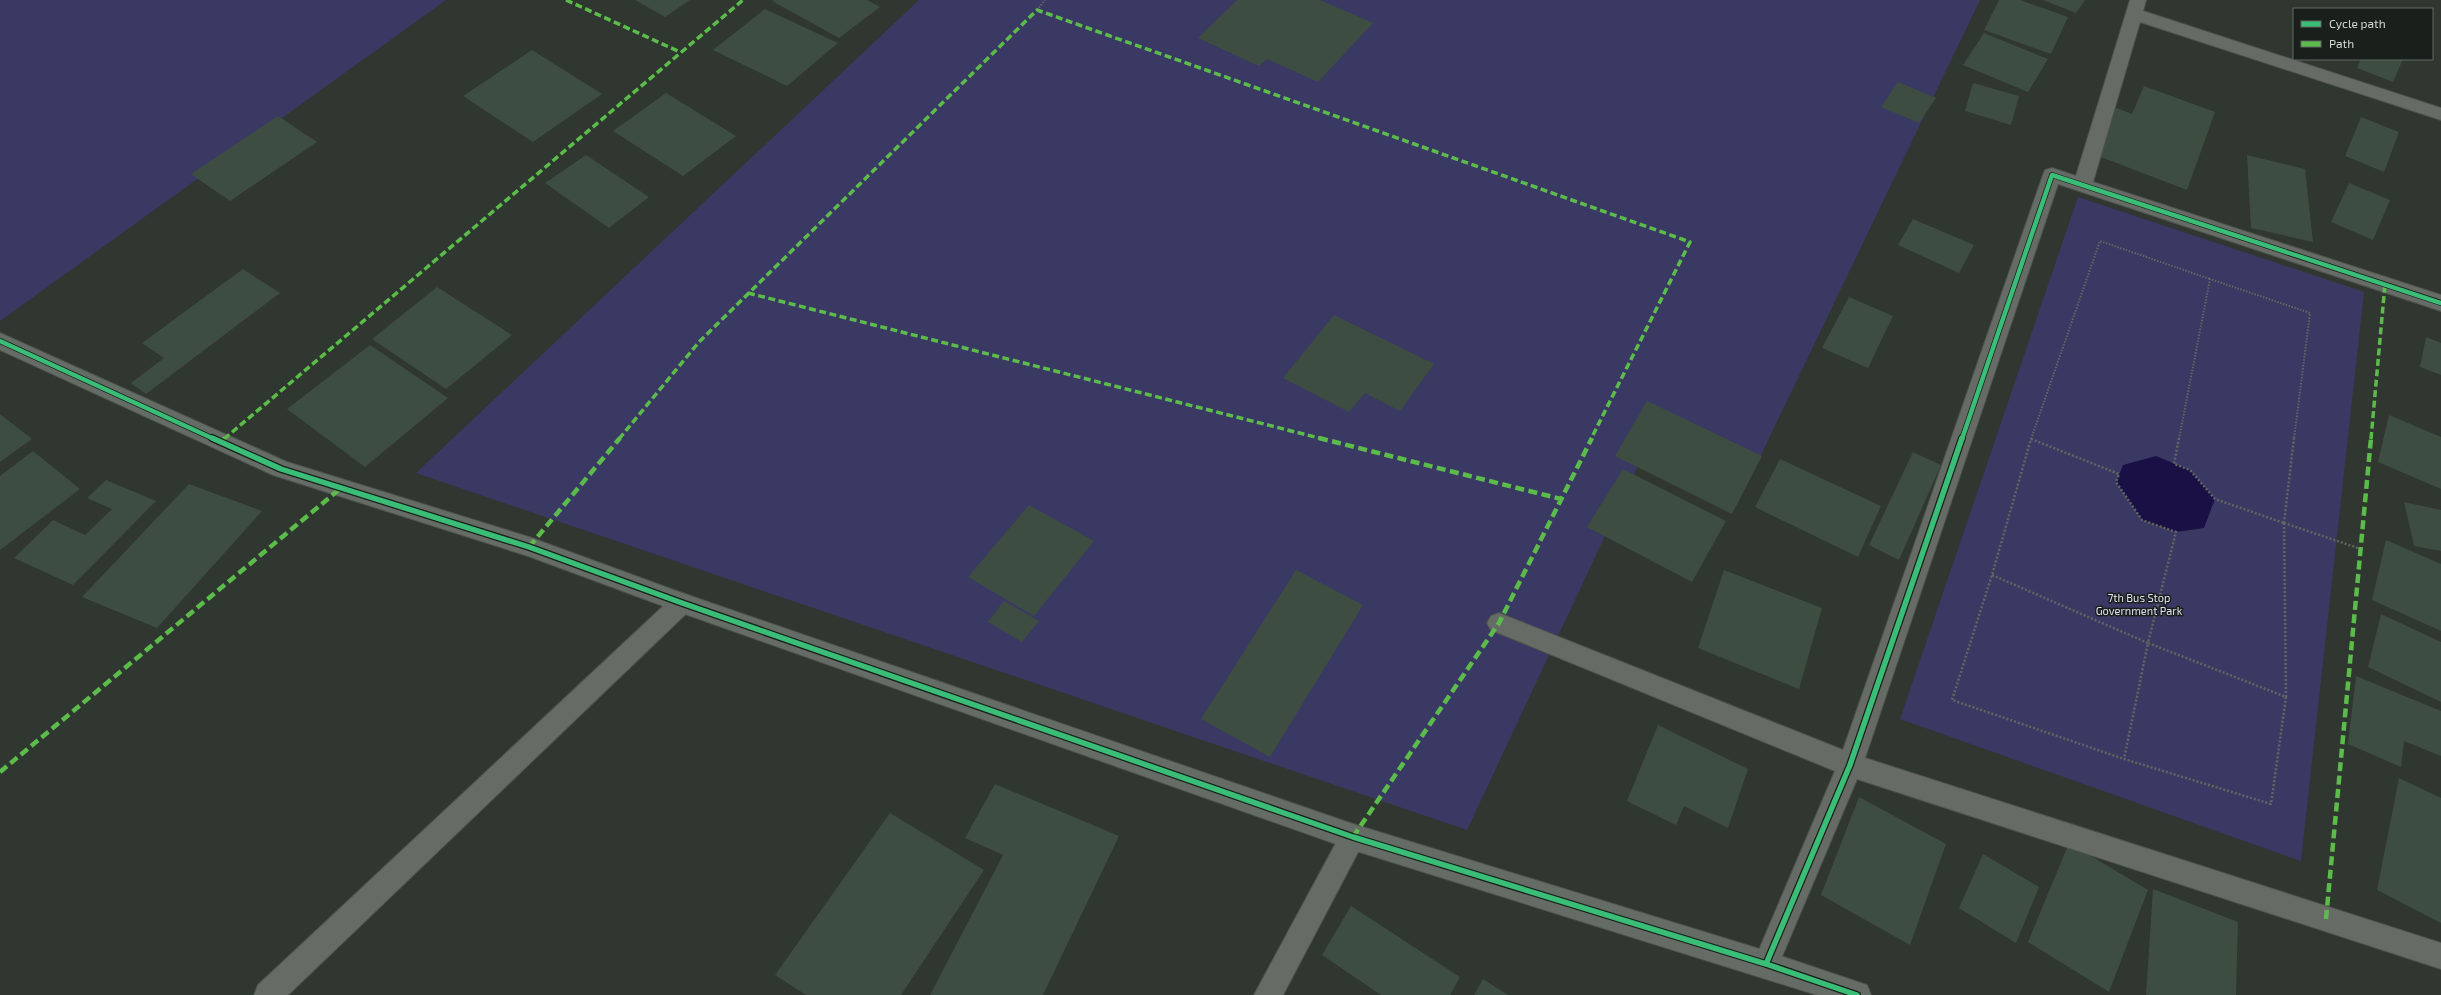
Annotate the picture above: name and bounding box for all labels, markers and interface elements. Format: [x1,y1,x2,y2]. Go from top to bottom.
legend [2293,8,2433,60]
text: Cycle path [2329,16,2386,30]
text: Path [2329,36,2354,50]
park label: 7th Bus Stop Government Park [2096,591,2183,617]

